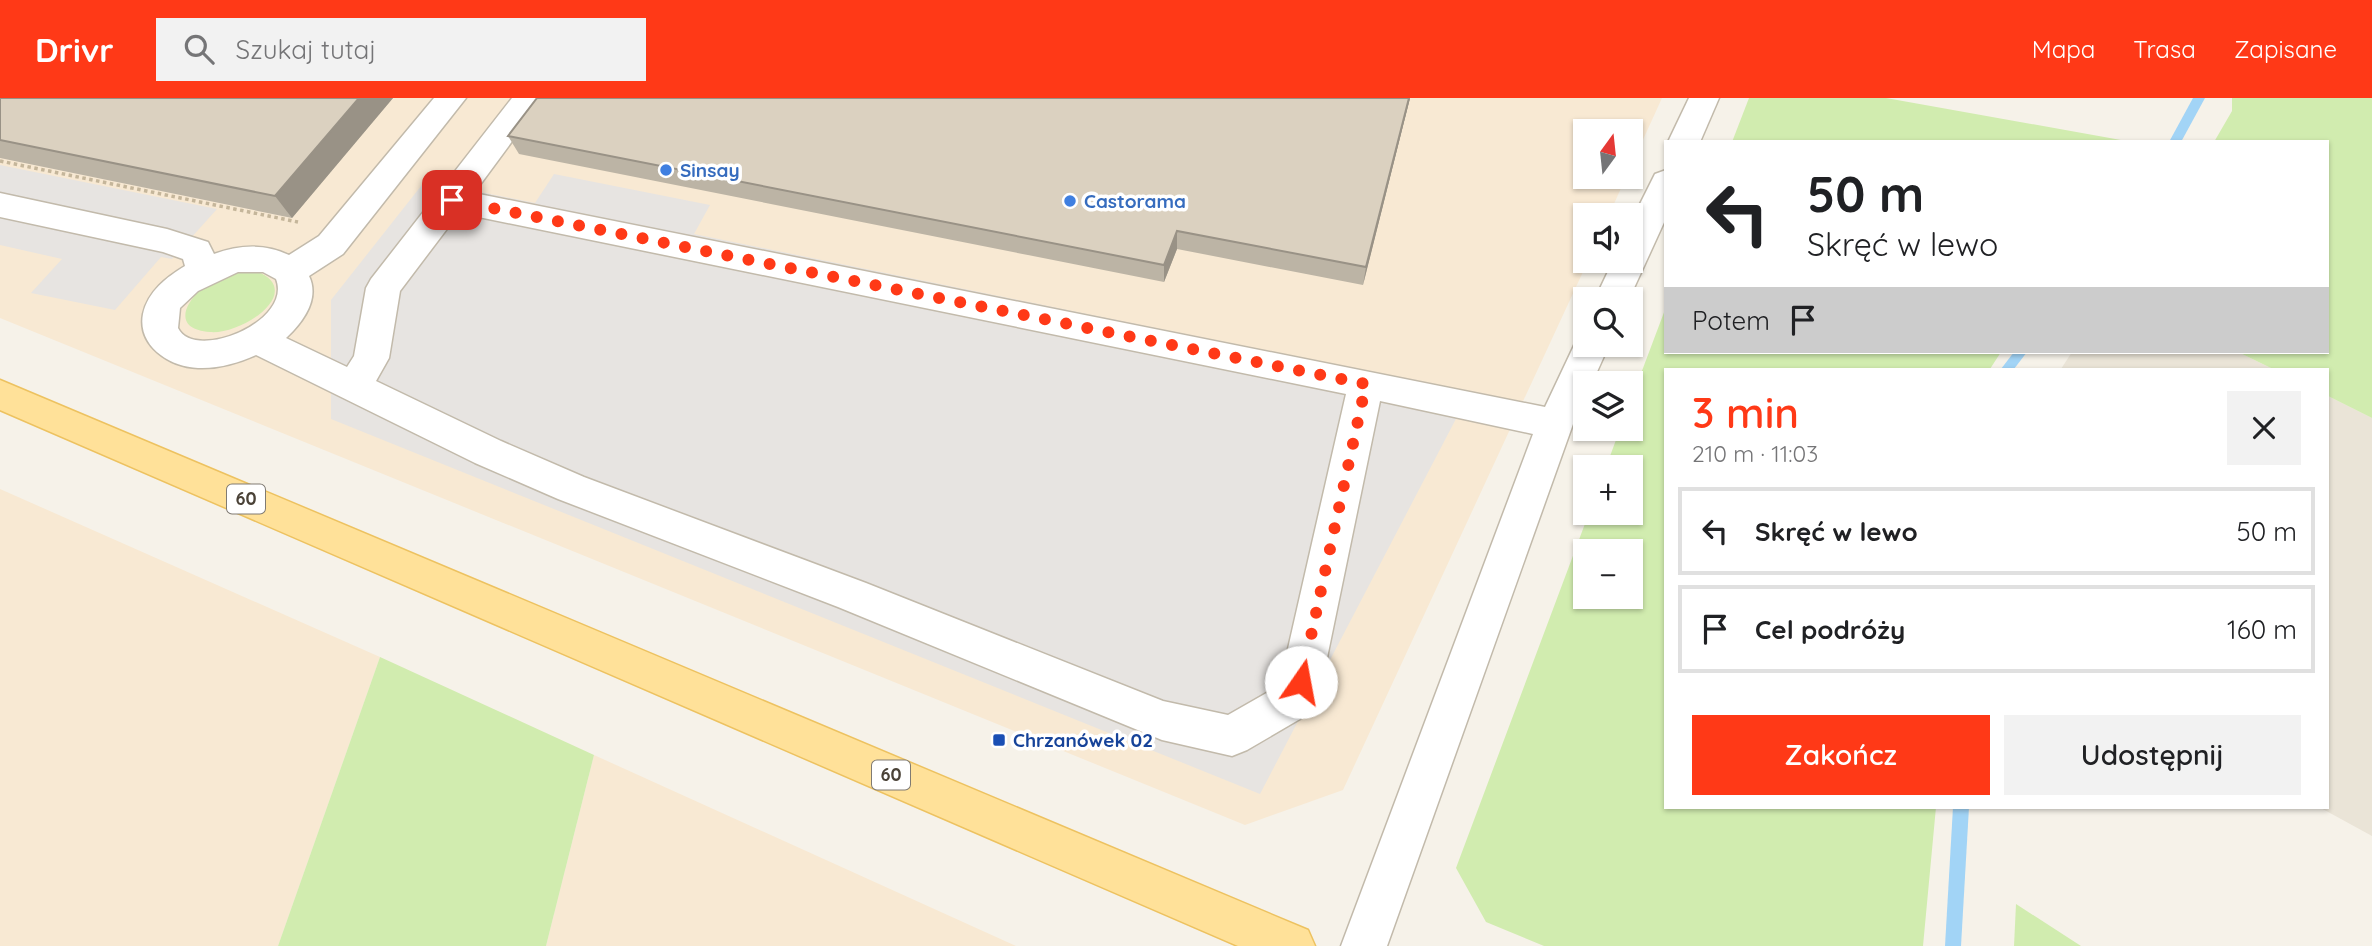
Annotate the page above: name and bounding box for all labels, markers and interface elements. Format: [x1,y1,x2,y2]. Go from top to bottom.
search box [156,18,646,81]
text: Drivr [35,29,114,70]
icon: search [180,30,218,68]
text: Szukaj tutaj [236,33,376,66]
text: Mapa [2032,34,2095,64]
text: Trasa [2133,34,2196,64]
text: Zapisane [2234,34,2337,64]
north arrow [1573,119,1643,189]
map controls [1573,119,1643,609]
place label: Sinsay [680,158,740,182]
marker: Sinsay [658,162,674,178]
text: 50 m [1807,163,1924,224]
icon: left [1692,168,1783,259]
pin [422,170,482,230]
icon: arrive [433,181,471,219]
place label: Castorama [1084,189,1186,213]
marker: Castorama [1062,193,1078,209]
button: sound [1573,203,1643,273]
text: Skręć w lewo [1807,224,1998,264]
button: search [1573,287,1643,357]
icon: arrive [1784,301,1822,339]
text: Potem [1692,304,1770,337]
button: layers [1573,371,1643,441]
text: 3 min [1692,386,1799,439]
button: close [2227,391,2301,465]
text: 210 m · 11:03 [1692,439,1818,468]
button: + [1573,455,1643,525]
road number: 60 [227,484,265,514]
icon: left [1696,512,1734,550]
text: Skręć w lewo [1755,515,1918,548]
text: 50 m [2237,515,2297,548]
button: − [1573,539,1643,609]
icon: arrive [1696,610,1734,648]
text: Cel podróży [1755,613,1905,646]
text: 160 m [2227,613,2297,646]
position arrow [1264,645,1338,719]
button: Zakończ [1692,715,1990,795]
button: Udostępnij [2004,715,2301,795]
place label: Chrzanówek 02 [1013,728,1153,752]
marker: Chrzanówek 02 [991,732,1007,748]
road number: 60 [872,760,910,790]

